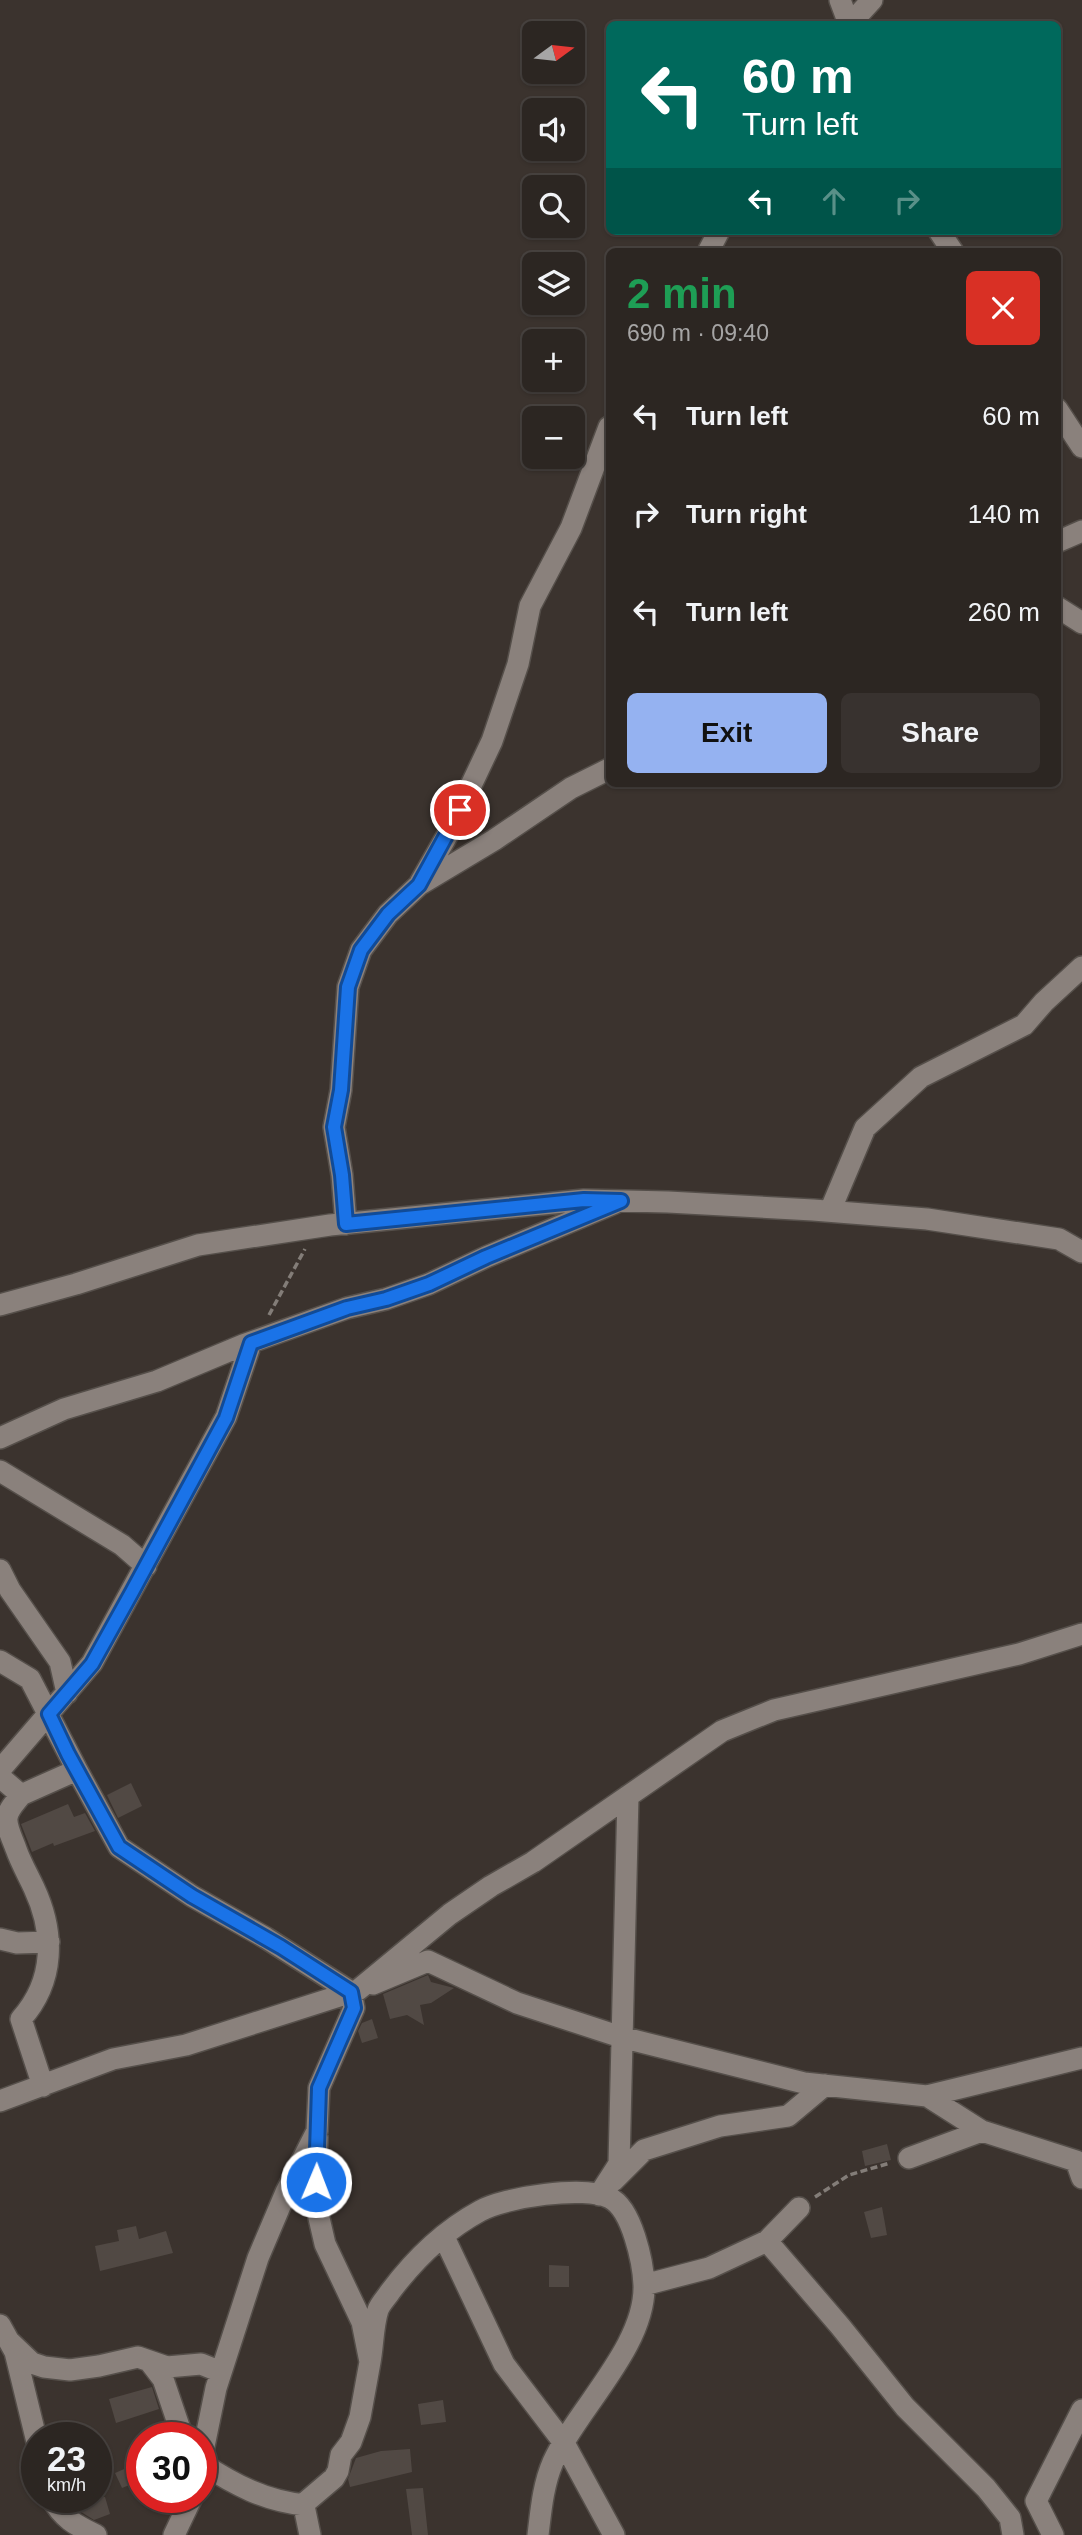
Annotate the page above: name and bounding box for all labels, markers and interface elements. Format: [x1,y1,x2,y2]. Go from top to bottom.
north arrow [522,21,584,84]
map controls [522,21,585,469]
icon: left [627,49,718,140]
text: 60 m [742,49,854,103]
button: sound [522,98,585,161]
text: Turn left [742,106,858,142]
button: search [522,175,585,238]
icon: left [742,182,780,220]
icon: ahead [815,182,853,220]
icon: right [888,182,926,220]
button: layers [522,252,585,315]
text: 2 min [627,270,737,317]
button: close [966,271,1040,345]
text: 690 m · 09:40 [627,320,769,346]
button: + [522,329,585,392]
icon: left [627,397,665,435]
text: Turn left [686,401,788,431]
text: 60 m [982,401,1040,431]
button: − [522,406,585,469]
icon: right [627,495,665,533]
text: Turn right [686,499,807,529]
text: 140 m [968,499,1040,529]
icon: left [627,593,665,631]
text: Turn left [686,597,788,627]
text: 260 m [968,597,1040,627]
button: Exit [627,693,827,773]
button: Share [841,693,1040,773]
pin [430,780,490,840]
icon: arrive [441,791,479,829]
position arrow [279,2145,353,2219]
speed limit sign: 30 [126,2422,217,2513]
text: 23 [47,2439,86,2478]
text: km/h [47,2475,86,2495]

